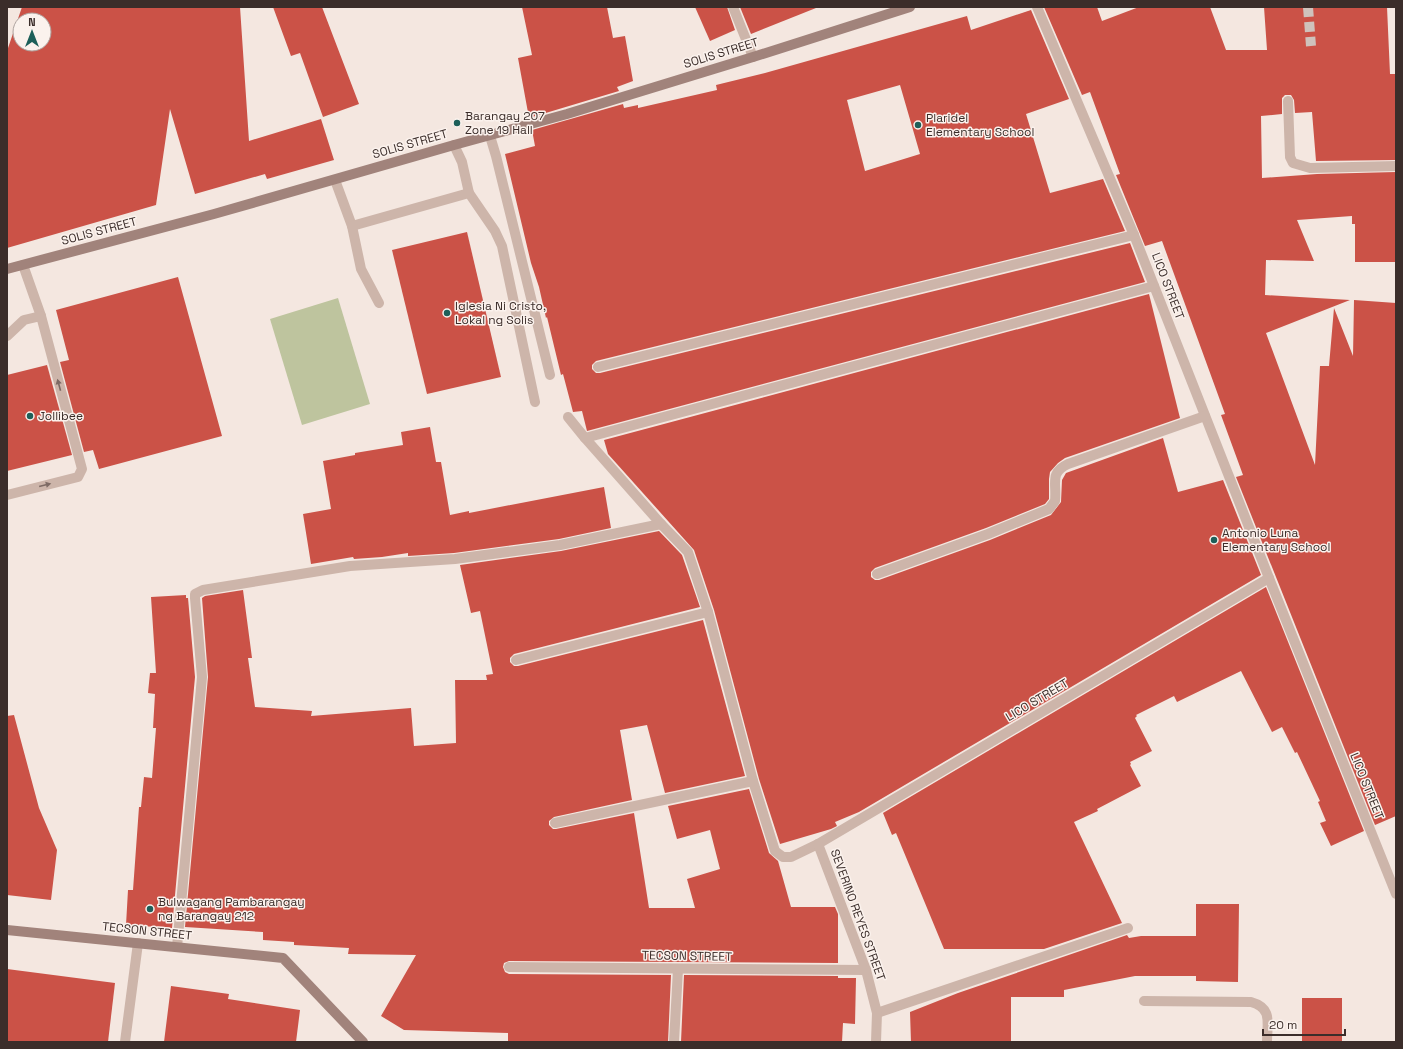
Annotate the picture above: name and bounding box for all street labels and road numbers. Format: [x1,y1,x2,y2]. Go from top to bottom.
street label: SOLIS STREET [682,34,760,72]
street label: SOLIS STREET [371,126,449,162]
street label: SOLIS STREET [59,213,139,249]
street label: LICO STREET [1148,250,1188,322]
street label: LICO STREET [1003,675,1071,725]
street label: LICO STREET [1346,750,1388,822]
street label: SEVERINO REYES STREET [827,847,889,983]
street label: TECSON STREET [101,918,193,944]
street label: TECSON STREET [642,947,732,965]

